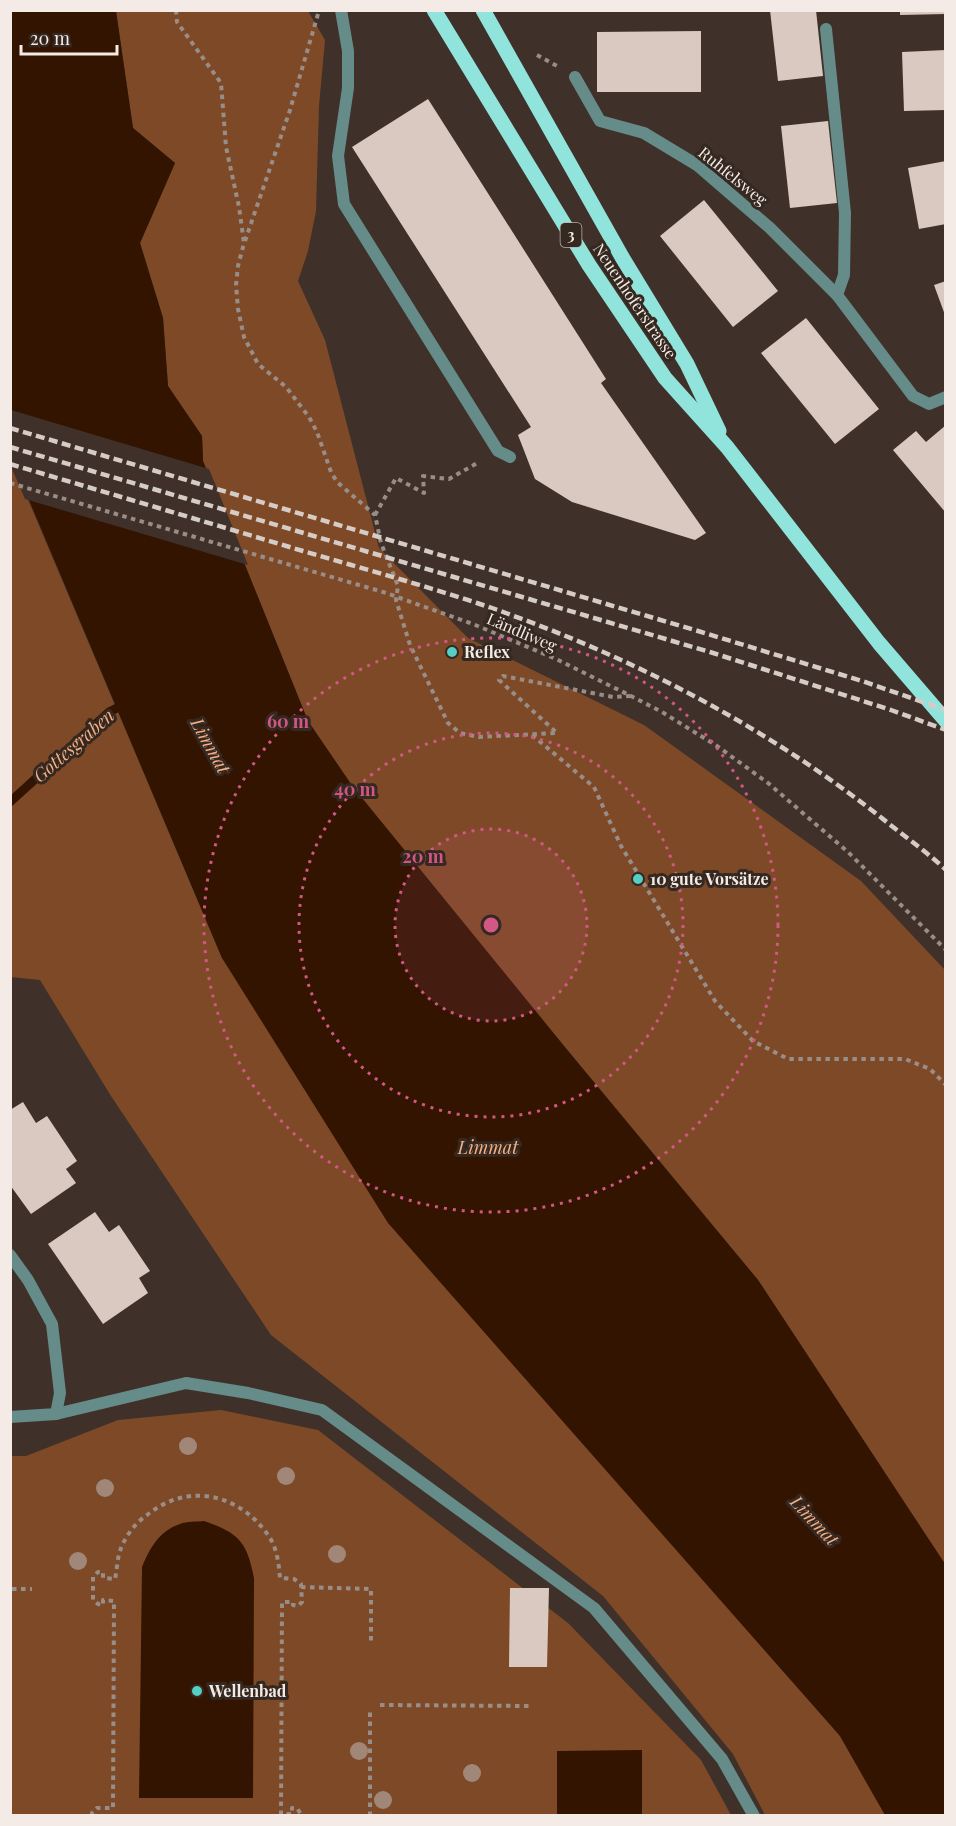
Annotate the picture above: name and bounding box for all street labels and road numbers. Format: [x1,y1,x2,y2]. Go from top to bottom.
street label: Ruhfelsweg [695,141,772,210]
road number: 3 [560,223,582,247]
street label: Neuenhoferstrasse [589,239,682,362]
street label: Ländliweg [484,607,561,656]

